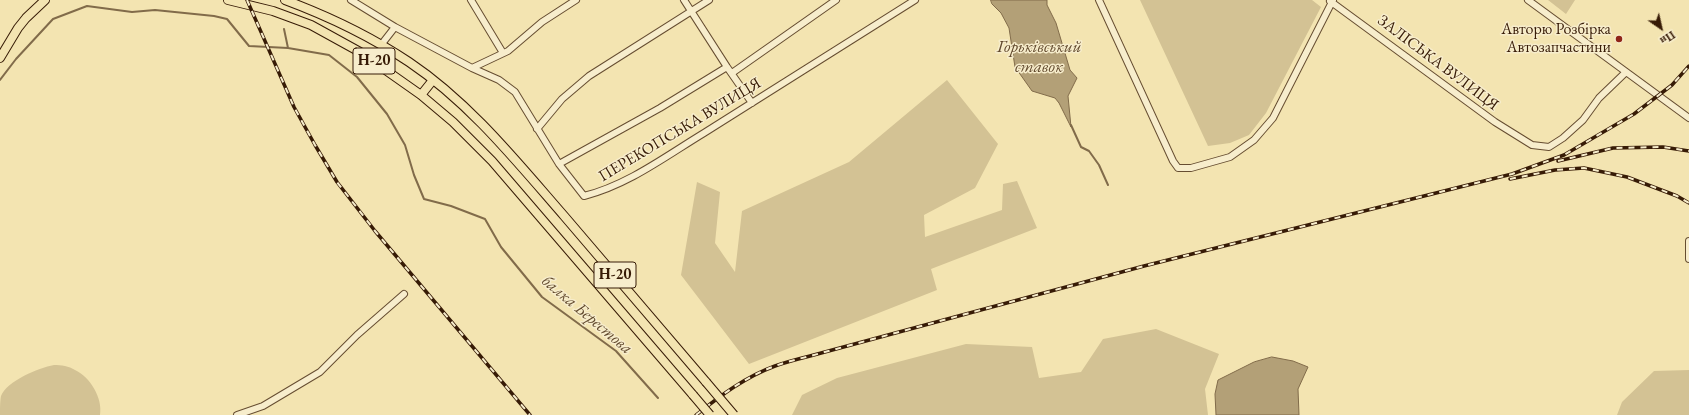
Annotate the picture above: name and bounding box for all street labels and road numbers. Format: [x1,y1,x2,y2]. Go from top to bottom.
street label: ЗАЛІСЬКА ВУЛИЦЯ [1374,11,1502,115]
road number: Н-20 [353,48,395,74]
street label: ПЕРЕКОПСЬКА ВУЛИЦЯ [595,74,765,186]
road number: Н-20 [594,262,636,288]

